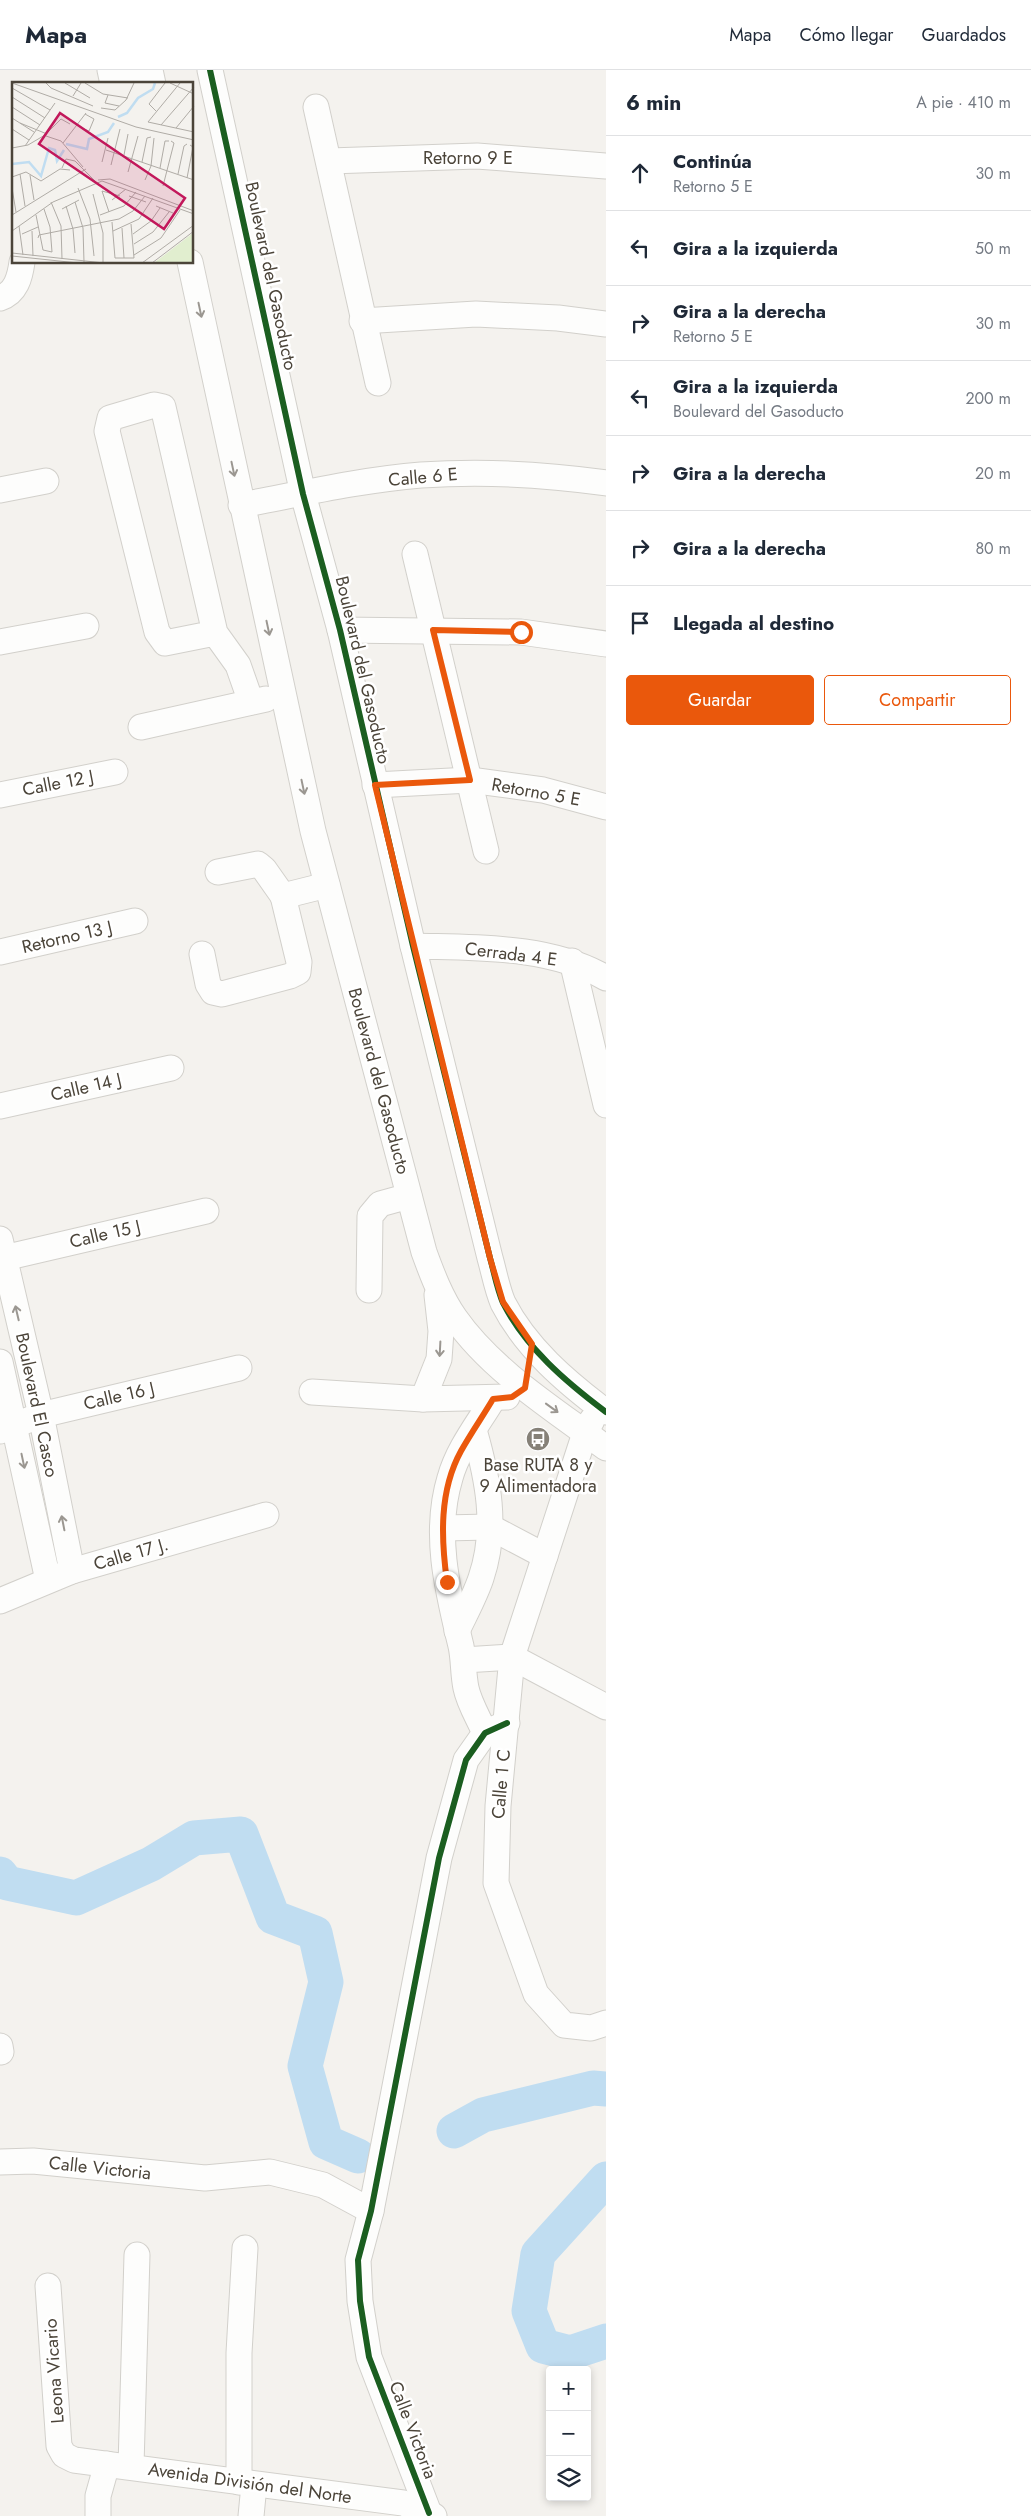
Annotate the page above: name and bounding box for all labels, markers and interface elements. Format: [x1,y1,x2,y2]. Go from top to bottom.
text: Mapa [25,17,87,52]
text: Mapa [729,22,771,48]
text: Cómo llegar [799,22,894,48]
text: Guardados [922,22,1006,48]
inset map [12,82,194,264]
text: 6 min [626,88,681,118]
text: A pie · 410 m [916,91,1011,114]
street label: Retorno 9 E [423,145,513,171]
text: Continúa [673,148,752,175]
icon: ahead [626,159,654,187]
text: 30 m [975,162,1011,185]
text: Retorno 5 E [673,175,753,198]
street label: Boulevard del Gasoducto [238,179,304,373]
icon: left [626,234,654,262]
text: Gira a la izquierda [673,235,838,262]
text: 50 m [975,237,1011,260]
text: Gira a la derecha [673,298,826,325]
one-way arrow [196,302,205,318]
icon: right [626,309,654,337]
text: 30 m [975,312,1011,335]
text: Retorno 5 E [673,325,753,348]
text: Gira a la izquierda [673,373,838,400]
icon: left [626,384,654,412]
text: 200 m [965,387,1011,410]
text: Boulevard del Gasoducto [673,400,844,423]
icon: right [626,459,654,487]
text: Gira a la derecha [673,460,826,487]
one-way arrow [229,461,239,477]
street label: Calle 6 E [387,461,459,493]
text: 20 m [975,462,1011,485]
icon: right [626,534,654,562]
text: Gira a la derecha [673,535,826,562]
text: 80 m [975,537,1011,560]
street label: Boulevard del Gasoducto [329,573,397,767]
icon: arrive [626,609,654,637]
text: Llegada al destino [673,610,834,637]
one-way arrow [264,620,273,636]
route start [510,621,533,644]
button: Guardar [626,675,814,725]
button: Compartir [824,675,1011,725]
street label: Calle 12 J [20,763,96,803]
street label: Retorno 5 E [490,771,582,813]
one-way arrow [299,778,308,794]
street label: Retorno 13 J [19,914,115,960]
street label: Cerrada 4 E [463,935,559,973]
street label: Boulevard del Gasoducto [342,985,416,1177]
street label: Calle 14 J [48,1066,124,1108]
street label: Calle 15 J [67,1213,143,1255]
one-way arrow [12,1306,21,1322]
street label: Boulevard El Casco [9,1330,65,1480]
one-way arrow [435,1341,444,1357]
street label: Calle 16 J [81,1375,157,1417]
one-way arrow [545,1403,558,1414]
bus stop icon: Base RUTA 8 y 9 Alimentadora [525,1426,551,1452]
one-way arrow [18,1452,28,1468]
place label: Base RUTA 8 y 9 Alimentadora [479,1452,597,1499]
one-way arrow [57,1516,67,1532]
street label: Calle 17 J. [91,1531,171,1577]
route end [436,1571,459,1594]
street label: Calle 1 C [485,1748,517,1820]
street label: Calle Victoria [48,2150,152,2186]
street label: Leona Vicario [37,2317,71,2424]
map controls [546,2366,591,2501]
button: + [546,2366,591,2411]
street label: Calle Victoria [382,2377,444,2483]
button: − [546,2411,591,2456]
street label: Avenida División del Norte [147,2456,353,2510]
button: layers [546,2456,591,2501]

